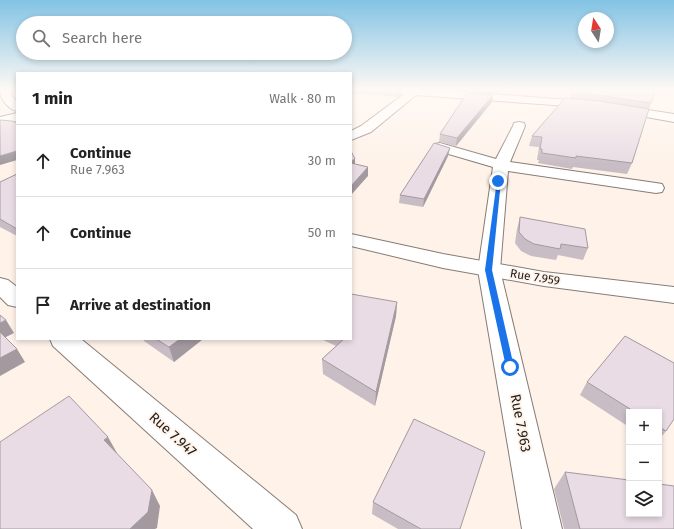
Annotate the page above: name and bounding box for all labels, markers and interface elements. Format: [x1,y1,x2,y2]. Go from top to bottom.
north arrow [578,12,614,48]
search box [16,16,352,60]
icon: search [30,27,52,49]
text: Search here [62,29,142,47]
text: 1 min [32,88,73,109]
text: Walk · 80 m [269,91,336,106]
text: Continue [70,144,131,162]
icon: ahead [32,150,54,172]
text: 30 m [308,153,336,168]
text: Rue 7.963 [70,162,125,177]
route end [489,172,507,190]
icon: ahead [32,222,54,244]
text: Continue [70,224,131,242]
text: 50 m [308,225,336,240]
street label: Rue 7.959 [509,266,561,288]
icon: arrive [32,294,54,316]
text: Arrive at destination [70,296,211,314]
route start [501,358,519,376]
street label: Rue 7.963 [507,393,534,454]
street label: Rue 7.947 [146,409,200,460]
map controls [626,409,662,517]
button: + [626,409,662,445]
button: − [626,445,662,481]
button: layers [626,481,662,517]

